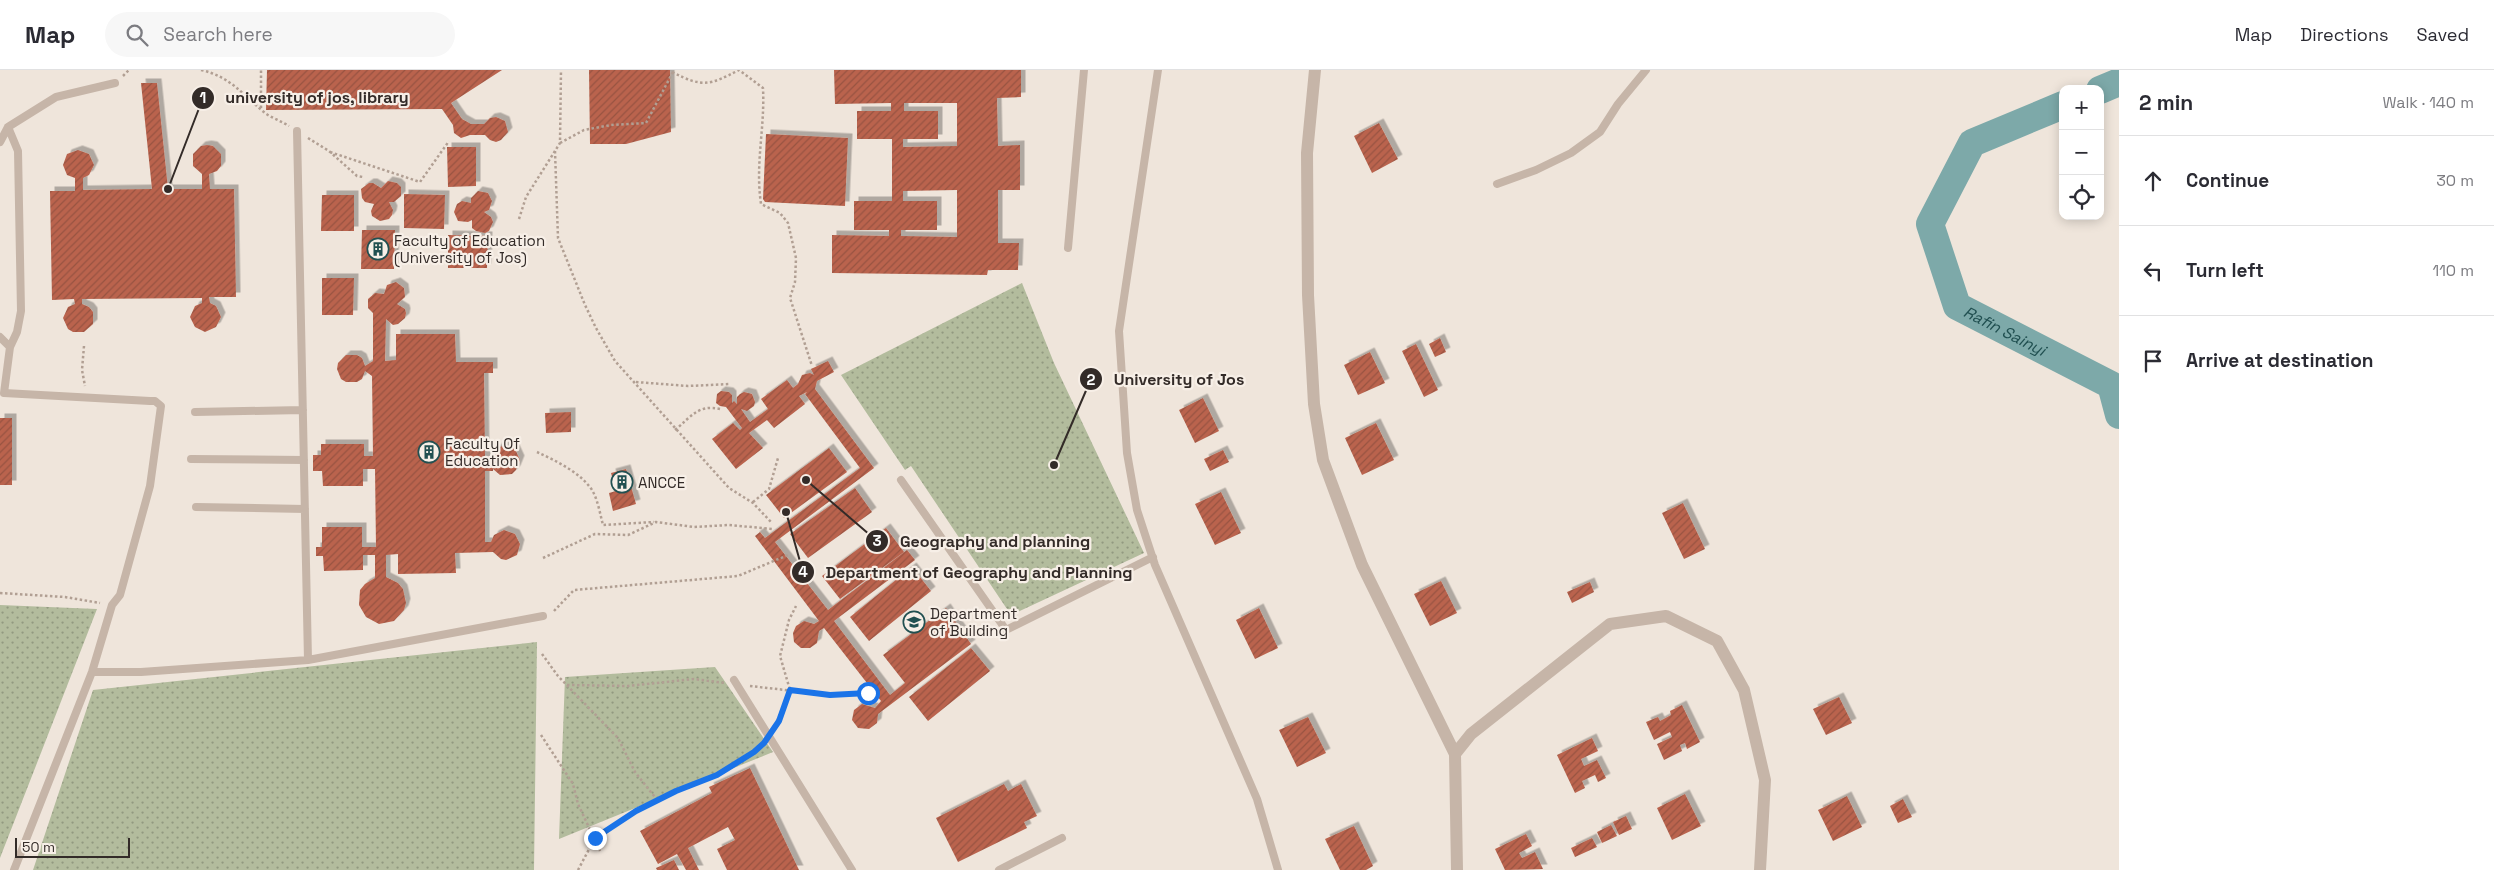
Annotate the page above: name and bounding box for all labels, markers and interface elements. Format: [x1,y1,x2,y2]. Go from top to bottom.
search box [105,12,455,57]
text: Map [25,19,75,50]
icon: search [123,21,151,49]
text: Search here [163,22,273,47]
text: Map [2235,23,2272,46]
text: Directions [2300,23,2389,46]
text: Saved [2417,23,2469,46]
callout: university of jos, library [190,82,419,113]
map controls [2059,85,2104,220]
button: + [2059,85,2104,130]
text: university of jos, library [225,87,409,108]
text: 1 [200,88,206,107]
text: 2 min [2139,89,2193,116]
text: Walk · 140 m [2382,92,2474,113]
button: − [2059,130,2104,175]
icon: ahead [2139,167,2167,195]
text: Continue [2186,168,2269,193]
text: 30 m [2436,170,2474,191]
button: locate [2059,175,2104,220]
place label: Faculty of Education (University of Jos) [394,231,545,268]
building icon: Faculty of Education (University of Jos) [366,237,390,261]
icon: left [2139,257,2167,285]
text: Turn left [2186,258,2264,283]
text: 110 m [2432,260,2474,281]
water label: Rafin Sainyi [1960,301,2051,361]
icon: arrive [2139,347,2167,375]
text: Arrive at destination [2186,348,2374,373]
callout: University of Jos [1079,364,1255,395]
text: University of Jos [1114,369,1244,390]
text: 2 [1087,370,1096,389]
place label: Faculty Of Education [445,434,520,470]
building icon: Faculty Of Education [417,440,441,464]
building icon: ANCCE [610,470,634,494]
place label: ANCCE [638,473,685,492]
callout: Geography and planning [865,526,1100,557]
text: 3 [872,531,882,550]
text: Geography and planning [900,531,1090,552]
callout: Department of Geography and Planning [791,557,1143,588]
text: 4 [798,562,808,581]
text: Department of Geography and Planning [825,562,1133,583]
place label: Department of Building [930,604,1017,640]
school or university icon: Department of Building [902,610,926,634]
route start [857,682,880,705]
route end [584,827,607,850]
scale bar [15,835,130,858]
text: 50 m [22,838,55,856]

